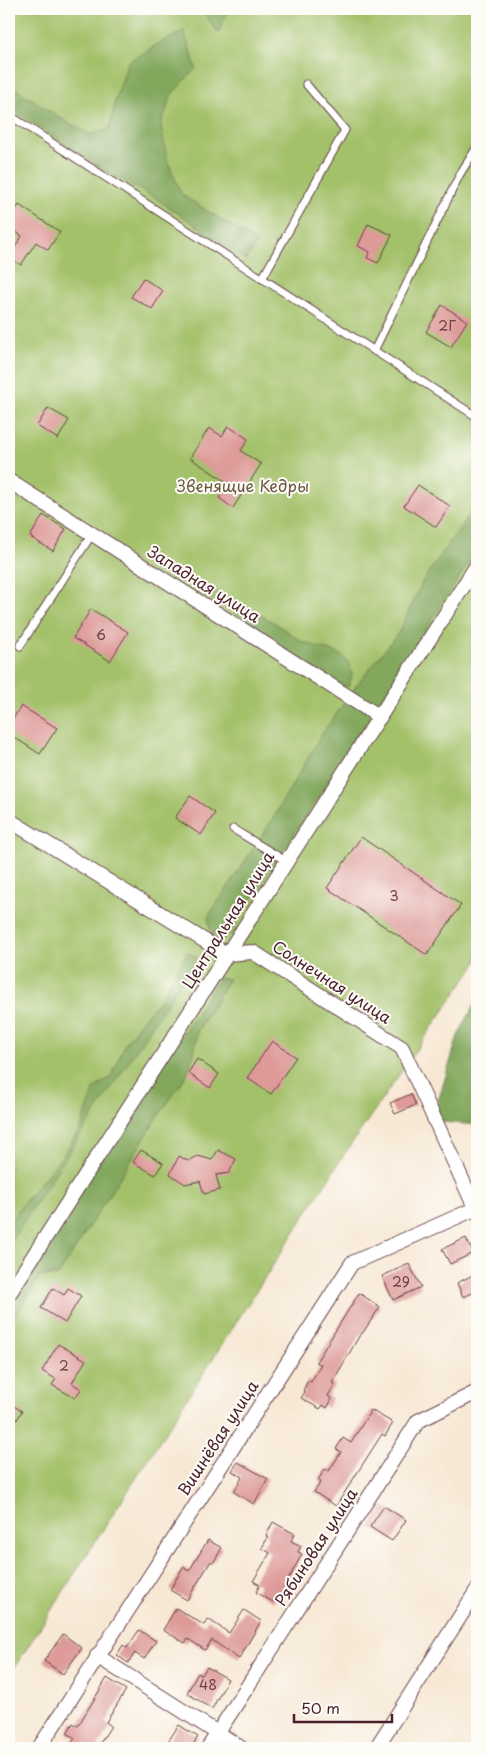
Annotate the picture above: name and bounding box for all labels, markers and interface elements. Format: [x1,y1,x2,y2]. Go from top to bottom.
house number: 2Г [438,315,456,336]
park label: Звенящие Кедры [177,473,309,497]
street label: Западная улица [144,539,266,627]
house number: 6 [96,624,106,645]
street label: Центральная улица [175,846,279,993]
house number: 3 [389,885,399,906]
street label: Солнечная улица [268,934,397,1029]
house number: 29 [392,1271,410,1292]
house number: 2 [59,1355,69,1376]
street label: Вишнёвая улица [171,1375,263,1500]
street label: Рябиновая улица [268,1483,362,1610]
house number: 48 [199,1674,217,1695]
scale bar [294,1692,391,1724]
text: 50 m [301,1696,340,1719]

